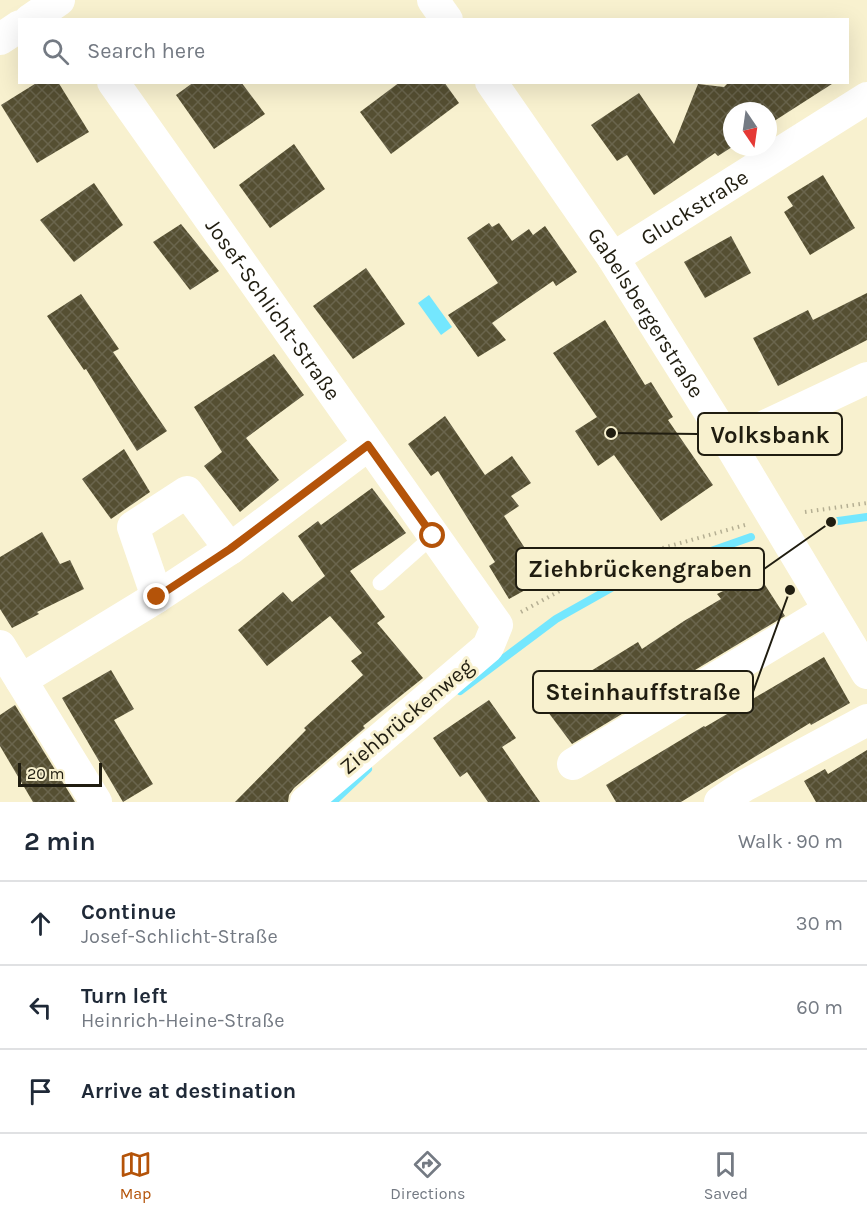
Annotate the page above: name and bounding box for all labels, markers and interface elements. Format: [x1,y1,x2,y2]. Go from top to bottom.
search box [18,18,849,84]
icon: search [39,35,72,68]
text: Search here [87,38,205,64]
north arrow [723,102,777,156]
street label: Gluckstraße [636,164,753,251]
street label: Josef-Schlicht-Straße [200,214,346,406]
street label: Gabelsbergerstraße [582,223,709,403]
callout: Volksbank [698,413,842,455]
text: Volksbank [710,421,830,449]
route start [419,522,445,548]
callout: Ziehbrückengraben [516,548,764,590]
text: Ziehbrückengraben [528,555,752,583]
route end [143,583,169,609]
street label: Ziehbrückenweg [335,653,479,780]
callout: Steinhauffstraße [533,671,753,713]
text: Steinhauffstraße [545,678,741,706]
scale bar [18,760,102,788]
text: 20 m [27,764,65,783]
text: 2 min [24,826,96,857]
text: Walk · 90 m [738,830,843,853]
text: Continue [81,899,176,925]
icon: ahead [24,907,57,940]
text: 30 m [796,912,843,935]
text: Josef-Schlicht-Straße [81,925,278,948]
text: Turn left [81,983,168,1009]
icon: left [24,991,57,1024]
text: 60 m [796,996,843,1019]
text: Heinrich-Heine-Straße [81,1009,285,1032]
icon: arrive [24,1075,57,1108]
text: Arrive at destination [81,1078,296,1104]
tab: Map [119,1148,152,1203]
tab: Directions [390,1148,465,1203]
tab: Saved [704,1148,748,1203]

